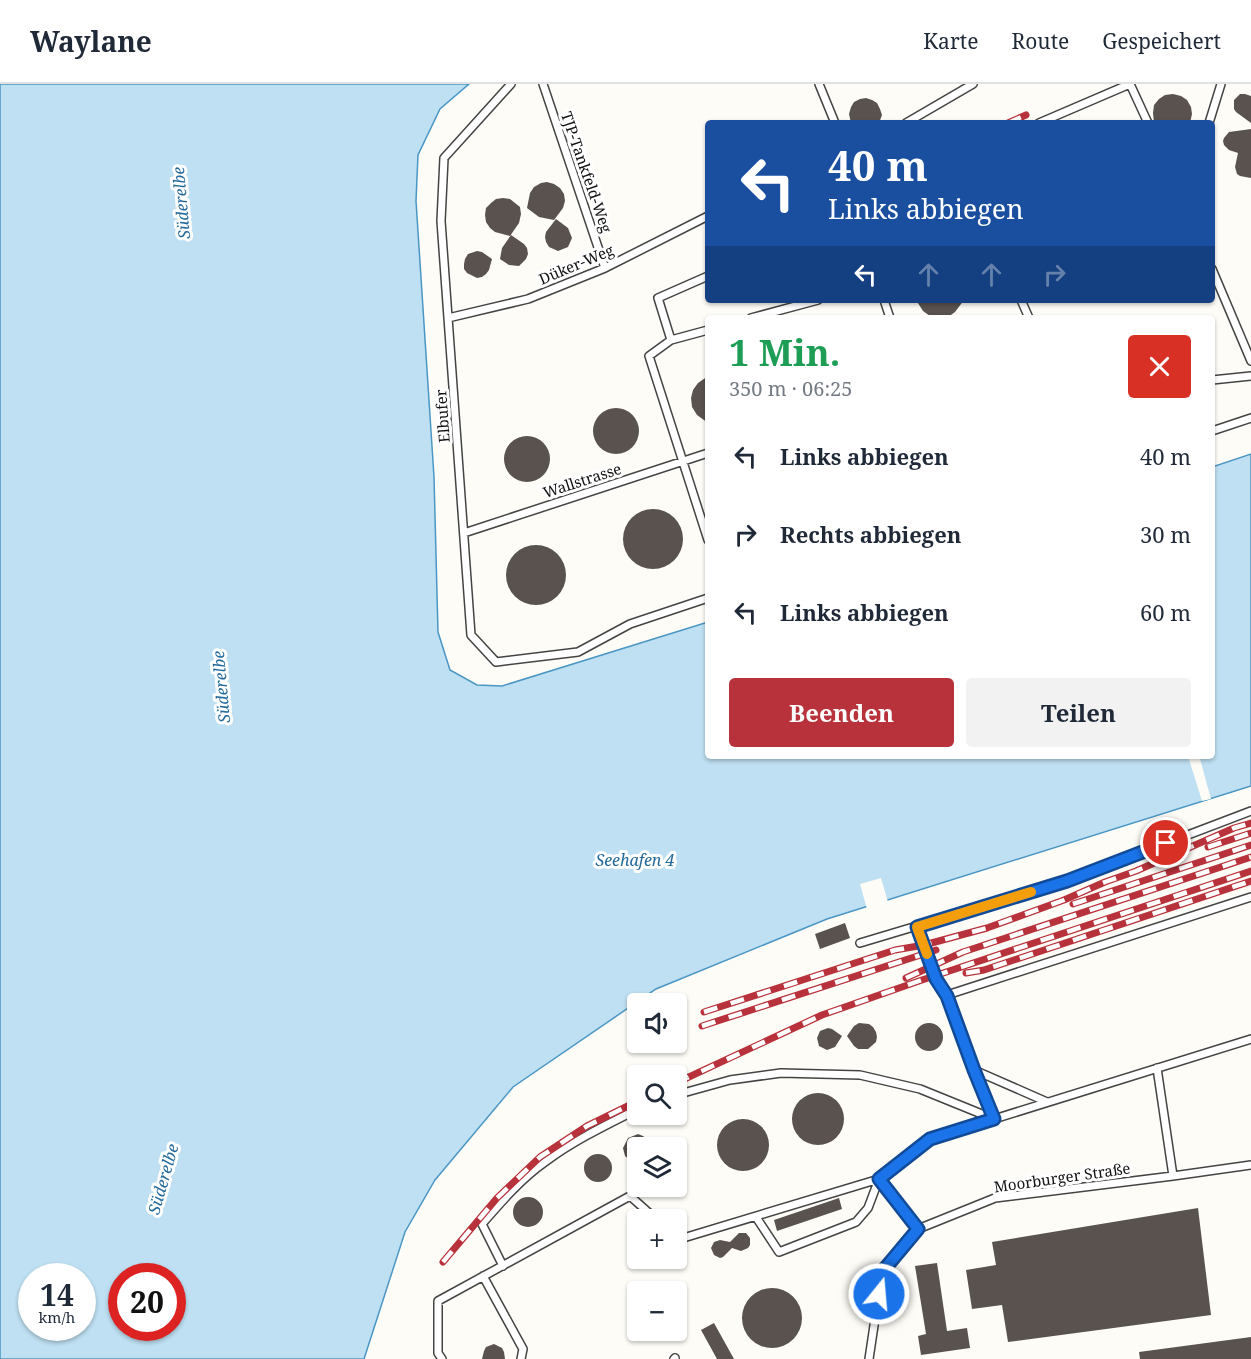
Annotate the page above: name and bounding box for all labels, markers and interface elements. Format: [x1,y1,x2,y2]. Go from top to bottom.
text: Waylane [30,22,152,60]
text: Karte [923,27,978,55]
text: Route [1011,27,1069,55]
text: Gespeichert [1102,27,1221,55]
street label: TJP-Tankfeld-Weg [557,109,617,235]
text: 40 m [828,136,928,193]
icon: left [729,144,807,222]
water label: Süderelbe [167,166,195,240]
text: Links abbiegen [828,190,1024,227]
street label: Düker-Weg [535,239,617,289]
icon: left [849,258,882,291]
icon: ahead [912,258,945,291]
icon: ahead [975,258,1008,291]
icon: right [1038,258,1071,291]
text: 1 Min. [729,328,840,377]
button: close [1128,335,1191,398]
text: 350 m · 06:25 [729,375,852,402]
street label: Elbufer [430,389,454,443]
icon: left [729,440,762,473]
text: Links abbiegen [780,441,949,471]
text: 40 m [1140,441,1191,471]
street label: Wallstrasse [540,458,624,502]
icon: right [729,518,762,551]
text: Rechts abbiegen [780,519,961,549]
text: 30 m [1140,519,1191,549]
icon: left [729,596,762,629]
text: Links abbiegen [780,597,949,627]
text: 60 m [1140,597,1191,627]
water label: Süderelbe [207,650,235,724]
button: Beenden [729,678,954,747]
button: Teilen [966,678,1191,747]
pin [1140,817,1191,868]
icon: arrive [1149,826,1182,859]
water label: Seehafen 4 [596,849,675,871]
map controls [627,993,687,1341]
button: sound [627,993,687,1053]
button: search [627,1065,687,1125]
button: layers [627,1137,687,1197]
water label: Süderelbe [142,1141,184,1217]
street label: Moorburger Straße [992,1158,1132,1196]
button: + [627,1209,687,1269]
position arrow [847,1262,911,1326]
speed limit sign: 20 [108,1263,186,1341]
text: 14 [40,1274,74,1315]
button: − [627,1281,687,1341]
text: km/h [39,1307,75,1327]

